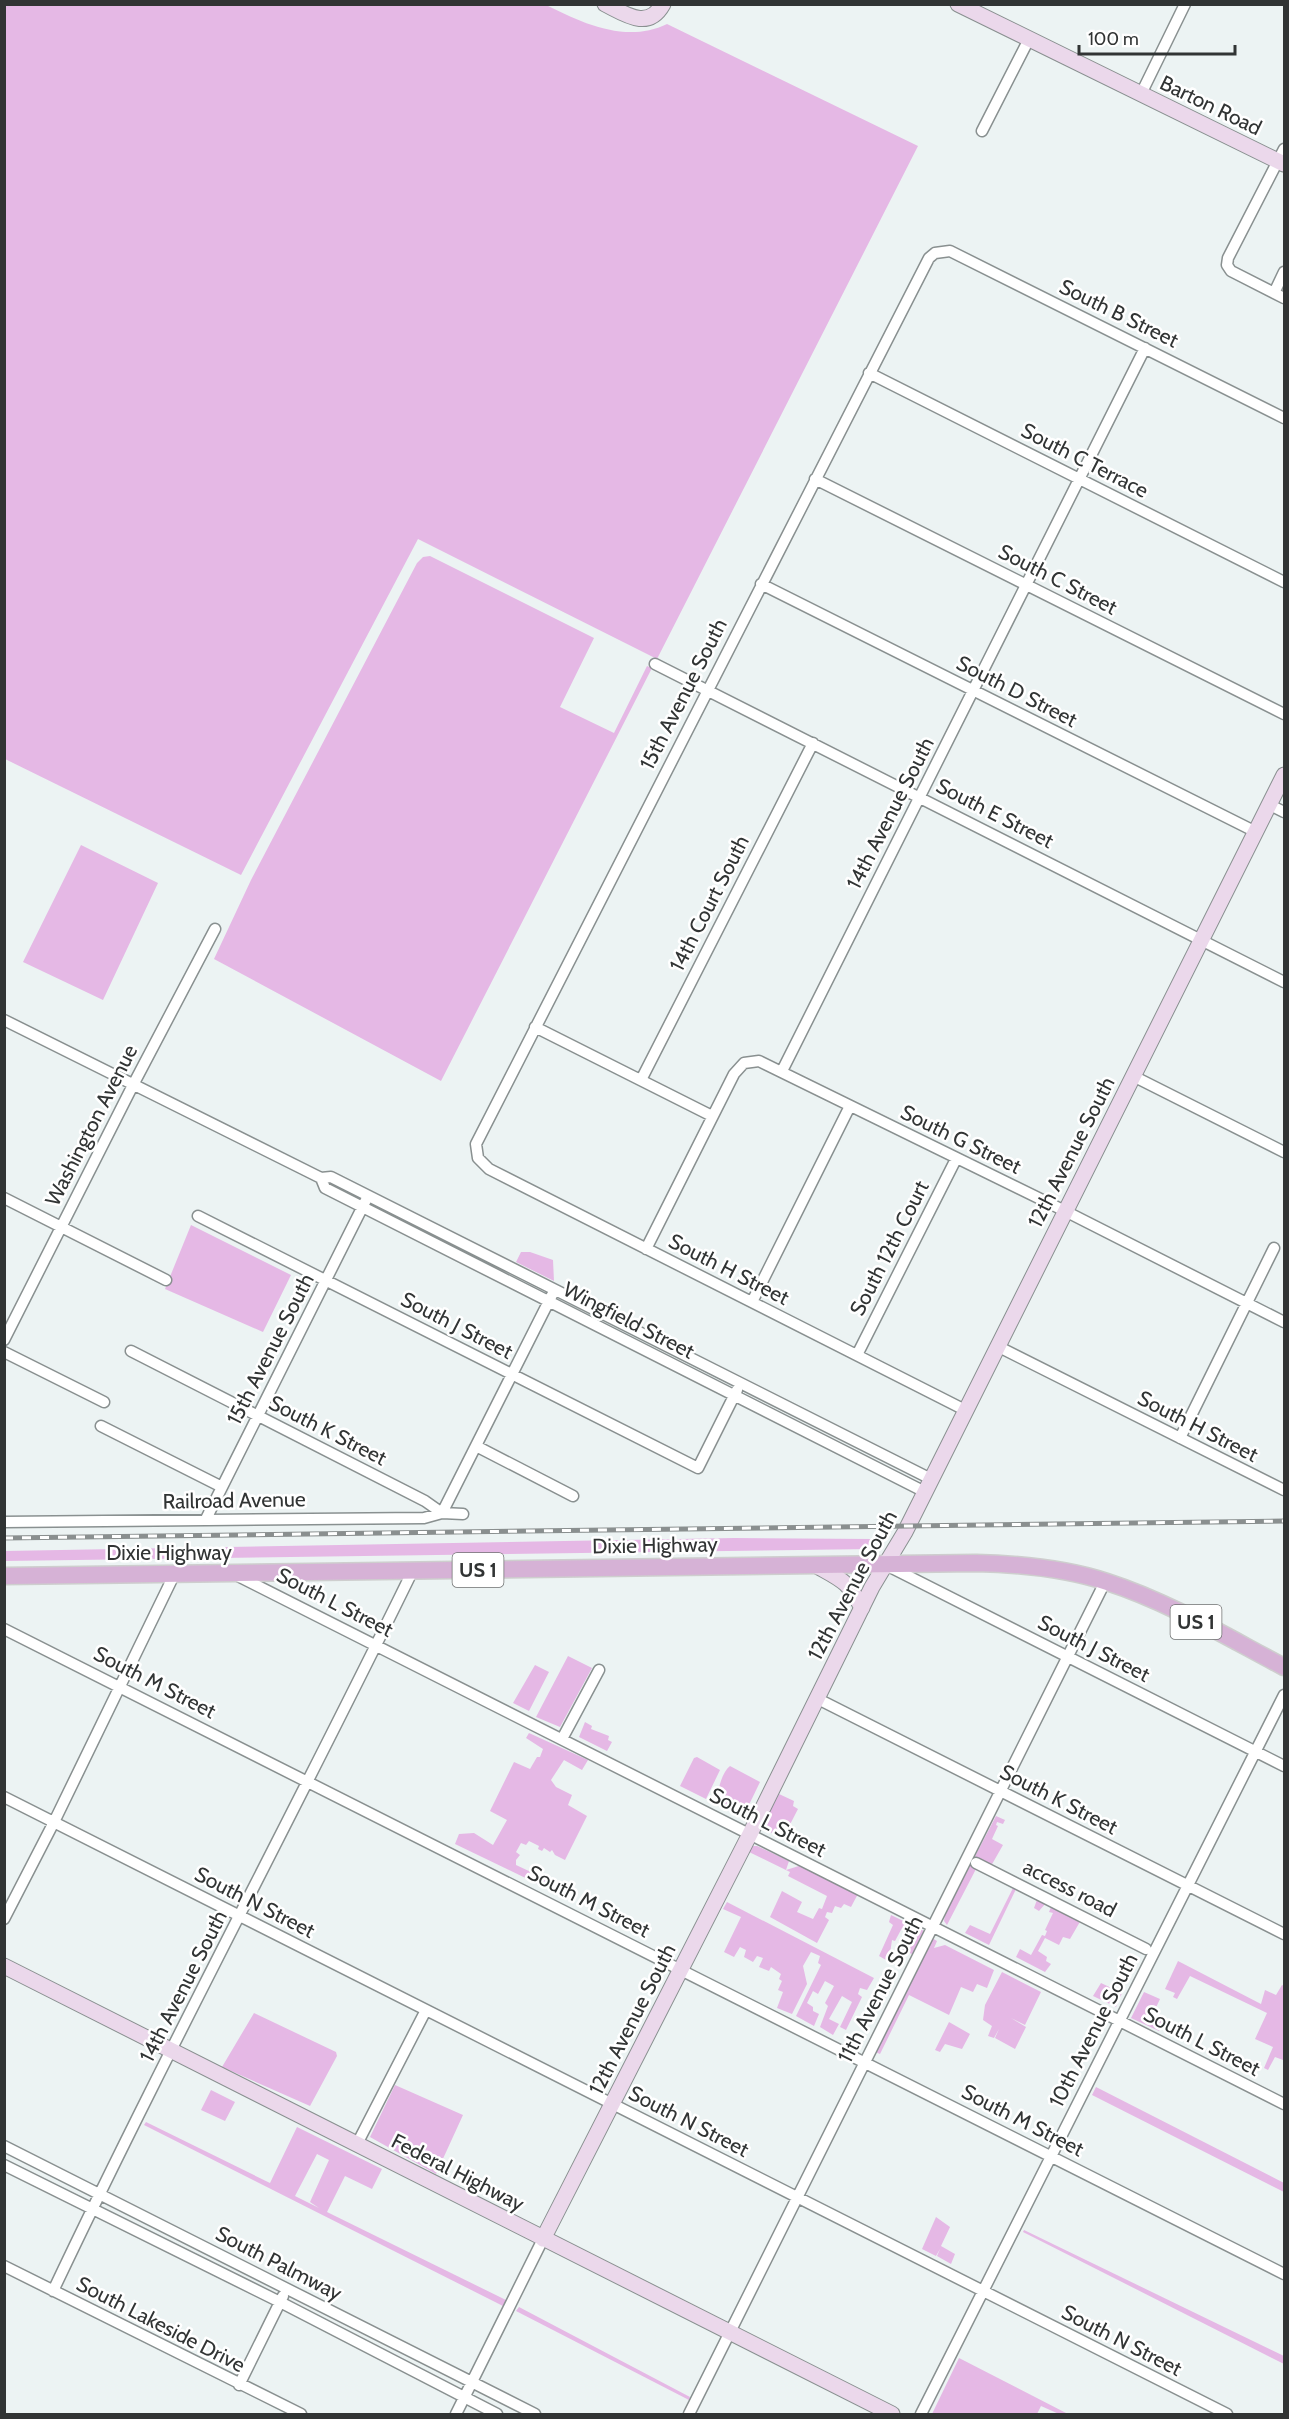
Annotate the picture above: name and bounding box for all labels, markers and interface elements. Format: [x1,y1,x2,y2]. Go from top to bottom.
scale bar [1079,18,1235,56]
text: 100 m [1088,28,1139,50]
street label: Barton Road [1156,70,1266,140]
street label: South B Street [1055,273,1183,353]
street label: South C Terrace [1017,417,1153,503]
street label: South C Street [995,538,1121,620]
street label: 15th Avenue South [634,614,732,774]
street label: South D Street [953,650,1081,732]
street label: 14th Avenue South [841,733,939,893]
street label: South E Street [932,773,1058,853]
street label: 14th Court South [664,831,754,975]
street label: Washington Avenue [40,1040,143,1210]
street label: 12th Avenue South [1022,1073,1120,1231]
street label: South G Street [897,1099,1025,1179]
street label: South 12th Court [844,1176,934,1320]
street label: South H Street [665,1228,793,1310]
street label: 15th Avenue South [221,1269,319,1429]
street label: Wingfield Street [559,1276,699,1364]
street label: South J Street [397,1286,517,1364]
street label: South H Street [1134,1385,1262,1467]
street label: South K Street [265,1390,391,1470]
street label: Railroad Avenue [162,1486,306,1514]
street label: 12th Avenue South [802,1506,902,1664]
street label: Dixie Highway [592,1531,718,1559]
street label: Dixie Highway [106,1540,232,1565]
road number: US 1 [452,1553,504,1587]
street label: South L Street [273,1562,397,1642]
road number: US 1 [1170,1605,1222,1639]
street label: South J Street [1034,1609,1154,1687]
street label: South M Street [90,1641,220,1723]
street label: South K Street [996,1759,1122,1839]
street label: South L Street [706,1782,830,1862]
street label: access road [1019,1854,1121,1922]
street label: South M Street [524,1860,654,1942]
street label: South N Street [191,1861,319,1943]
street label: 14th Avenue South [134,1906,232,2066]
street label: 11th Avenue South [832,1911,928,2067]
street label: 12th Avenue South [583,1940,681,2098]
street label: 10th Avenue South [1043,1949,1143,2111]
street label: South L Street [1140,2001,1264,2081]
street label: South M Street [958,2079,1088,2161]
street label: South N Street [625,2080,753,2162]
street label: Federal Highway [387,2128,529,2216]
street label: South Palmway [212,2220,347,2306]
street label: South Lakeside Drive [73,2271,250,2377]
street label: South N Street [1058,2299,1186,2381]

